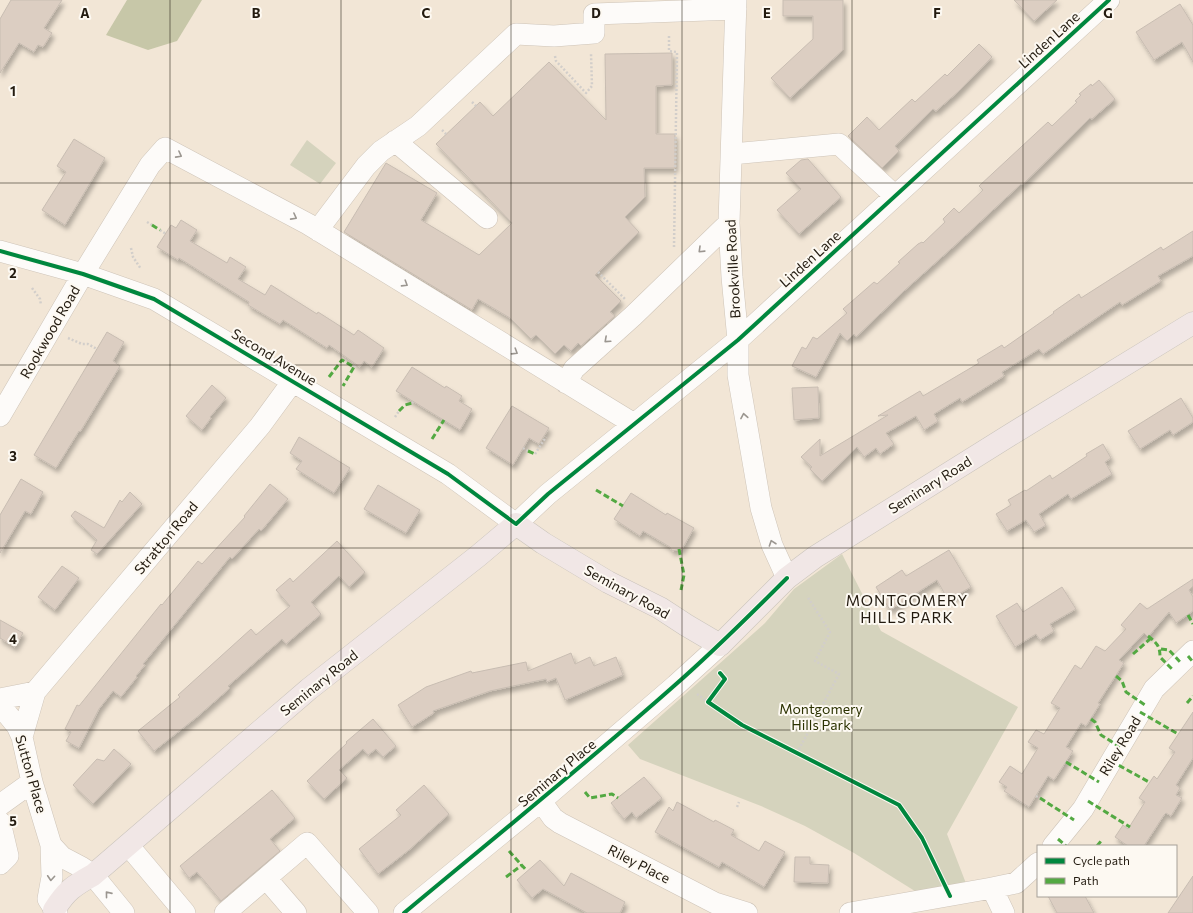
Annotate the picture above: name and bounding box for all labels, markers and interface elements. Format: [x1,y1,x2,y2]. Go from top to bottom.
text: A [80,5,90,21]
text: B [252,5,261,21]
text: C [422,5,431,21]
text: D [591,5,601,21]
text: E [763,5,771,21]
text: F [933,5,941,21]
text: G [1103,5,1113,21]
street label: Linden Lane [1015,8,1083,72]
text: 1 [10,83,16,99]
one-way arrow [175,150,182,158]
one-way arrow [289,212,297,219]
street label: Brookville Road [721,219,744,319]
street label: Linden Lane [776,227,844,291]
one-way arrow [698,245,706,253]
text: 2 [9,265,17,281]
one-way arrow [401,279,408,287]
street label: Rookwood Road [16,282,83,381]
street label: Second Avenue [229,324,320,389]
one-way arrow [604,335,611,342]
one-way arrow [511,347,518,355]
one-way arrow [741,413,749,419]
text: 3 [9,448,17,464]
street label: Seminary Road [885,452,975,517]
street label: Stratton Road [130,498,201,578]
one-way arrow [768,539,777,546]
street label: Seminary Road [582,561,673,622]
district label: MONTGOMERY HILLS PARK [846,591,968,626]
text: 4 [9,631,17,647]
street label: Seminary Road [276,646,361,719]
park label: Montgomery Hills Park [779,700,863,733]
street label: Riley Road [1095,713,1144,779]
street label: Sutton Place [12,733,51,815]
street label: Seminary Place [514,735,599,810]
text: 5 [9,813,17,829]
street label: Riley Place [605,841,673,886]
legend [1037,845,1177,897]
text: Cycle path [1073,853,1130,867]
text: Path [1073,873,1099,887]
one-way arrow [47,875,56,881]
one-way arrow [106,892,113,899]

